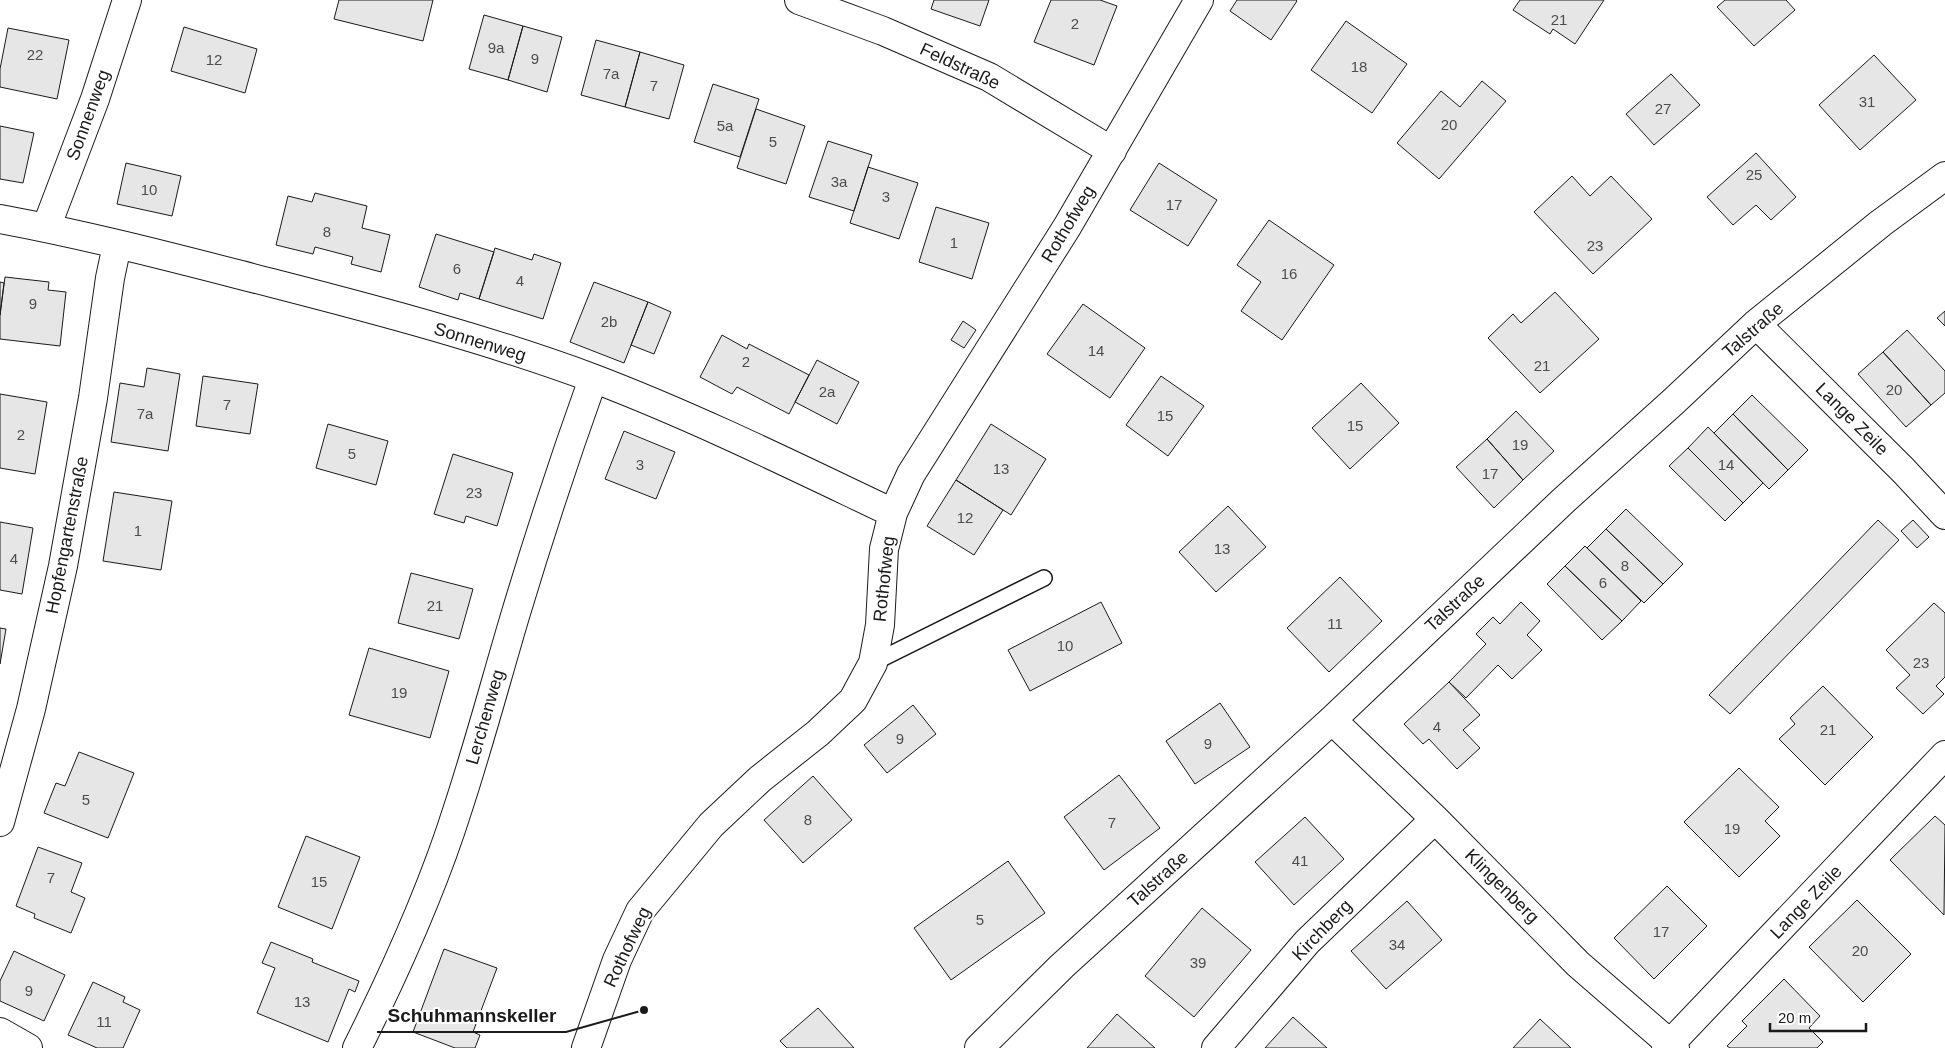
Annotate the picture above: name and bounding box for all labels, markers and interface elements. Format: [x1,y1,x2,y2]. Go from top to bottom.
house number: 21 [1551,11,1567,28]
house number: 2 [1071,15,1079,32]
house number: 9a [488,39,505,56]
street label: Feldstraße [917,39,1003,93]
house number: 22 [27,46,43,63]
house number: 9 [531,50,539,67]
house number: 12 [206,51,222,68]
house number: 18 [1351,58,1367,75]
house number: 7a [603,65,620,82]
street label: Sonnenweg [62,67,114,163]
house number: 7 [650,77,658,94]
house number: 31 [1859,93,1875,110]
house number: 27 [1655,100,1671,117]
house number: 20 [1441,116,1457,133]
house number: 5a [717,117,734,134]
house number: 5 [769,133,777,150]
house number: 25 [1746,166,1762,183]
house number: 3a [831,173,848,190]
house number: 10 [141,181,157,198]
street label: Rothofweg [1037,182,1099,266]
house number: 3 [882,188,890,205]
house number: 17 [1166,196,1182,213]
house number: 8 [323,223,331,240]
house number: 1 [950,234,958,251]
house number: 23 [1587,237,1603,254]
house number: 6 [453,260,461,277]
house number: 16 [1281,265,1297,282]
house number: 4 [516,272,524,289]
house number: 9 [29,295,37,312]
street label: Talstraße [1719,298,1787,362]
house number: 2b [601,313,617,330]
street label: Sonnenweg [432,319,528,365]
house number: 14 [1088,342,1104,359]
house number: 2 [742,353,750,370]
house number: 21 [1534,357,1550,374]
street label: Lange Zeile [1812,379,1892,459]
house number: 20 [1886,381,1902,398]
house number: 2a [819,383,836,400]
house number: 7 [223,396,231,413]
house number: 7a [137,405,154,422]
house number: 15 [1157,407,1173,424]
house number: 15 [1347,417,1363,434]
house number: 2 [17,426,25,443]
house number: 19 [1512,436,1528,453]
house number: 5 [348,445,356,462]
street label: Hopfengartenstraße [42,455,92,615]
house number: 3 [636,456,644,473]
house number: 14 [1718,456,1734,473]
house number: 13 [993,460,1009,477]
house number: 17 [1482,465,1498,482]
house number: 23 [466,484,482,501]
house number: 12 [957,509,973,526]
house number: 1 [134,522,142,539]
street label: Rothofweg [870,535,898,623]
house number: 13 [1214,540,1230,557]
house number: 4 [10,550,18,567]
house number: 8 [1621,557,1629,574]
street label: Talstraße [1421,570,1489,636]
house number: 6 [1599,574,1607,591]
house number: 21 [427,597,443,614]
house number: 11 [1327,615,1343,632]
house number: 10 [1057,637,1073,654]
house number: 23 [1913,654,1929,671]
street label: Lerchenweg [462,667,508,767]
house number: 19 [391,684,407,701]
house number: 4 [1433,718,1441,735]
house number: 21 [1820,721,1836,738]
house number: 9 [896,730,904,747]
house number: 9 [1204,735,1212,752]
house number: 5 [82,791,90,808]
house number: 8 [804,811,812,828]
house number: 7 [1108,814,1116,831]
house number: 19 [1724,820,1740,837]
street label: Klingenberg [1461,845,1543,927]
street label: Talstraße [1124,847,1192,911]
house number: 41 [1292,852,1308,869]
street label: Lange Zeile [1766,861,1846,943]
house number: 7 [47,869,55,886]
house number: 15 [311,873,327,890]
street label: Kirchberg [1288,895,1356,965]
street label: Rothofweg [600,904,654,990]
house number: 5 [976,911,984,928]
house number: 17 [1653,923,1669,940]
house number: 34 [1389,936,1405,953]
house number: 20 [1852,942,1868,959]
house number: 39 [1190,954,1206,971]
house number: 9 [25,982,33,999]
house number: 13 [294,993,310,1010]
callout: Schuhmannskeller [377,998,566,1032]
scale bar [1770,1000,1866,1032]
text: Schuhmannskeller [388,1005,557,1026]
text: 20 m [1778,1009,1811,1026]
house number: 11 [96,1013,112,1030]

